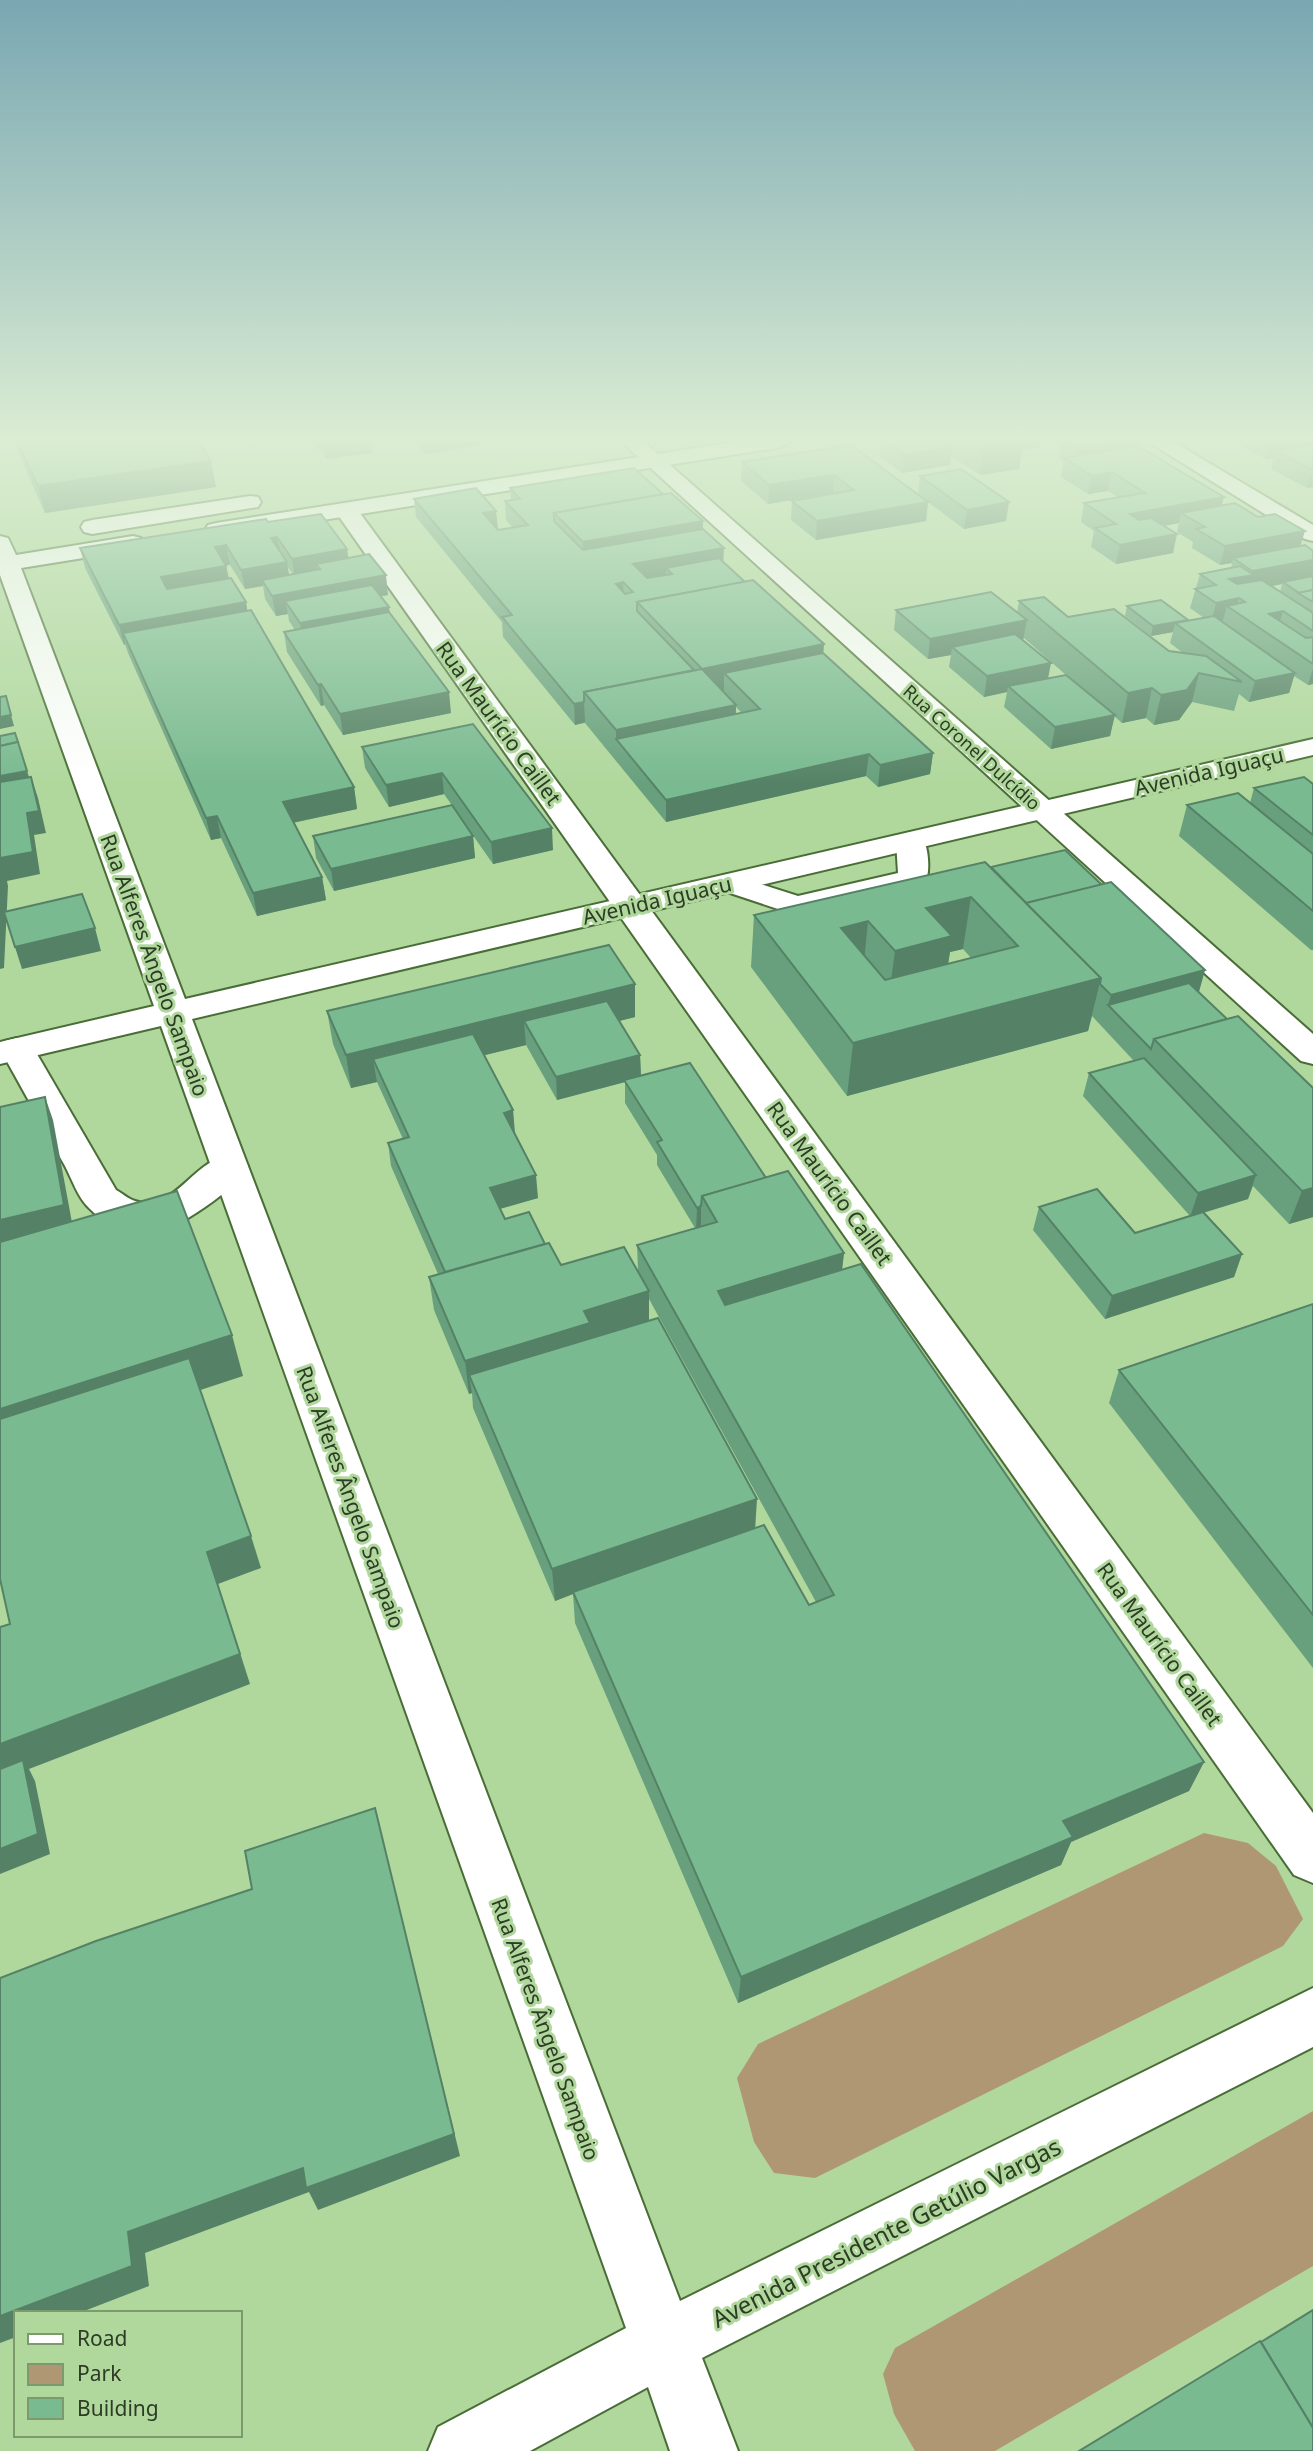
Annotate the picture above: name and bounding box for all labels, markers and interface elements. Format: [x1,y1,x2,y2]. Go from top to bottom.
street label: Rua Maurício Caillet [430,636,568,811]
street label: Rua Coronel Dulcídio [898,679,1046,815]
street label: Avenida Iguaçu [1132,740,1286,802]
street label: Rua Alferes Ângelo Sampaio [94,830,216,1100]
street label: Avenida Iguaçu [580,869,734,931]
street label: Rua Maurício Caillet [761,1096,899,1271]
street label: Rua Alferes Ângelo Sampaio [290,1362,412,1632]
street label: Rua Maurício Caillet [1091,1557,1229,1732]
street label: Rua Alferes Ângelo Sampaio [485,1894,607,2164]
street label: Avenida Presidente Getúlio Vargas [706,2129,1066,2335]
legend [14,2311,242,2437]
text: Road [77,2324,127,2352]
text: Park [77,2359,122,2387]
text: Building [77,2394,159,2422]

